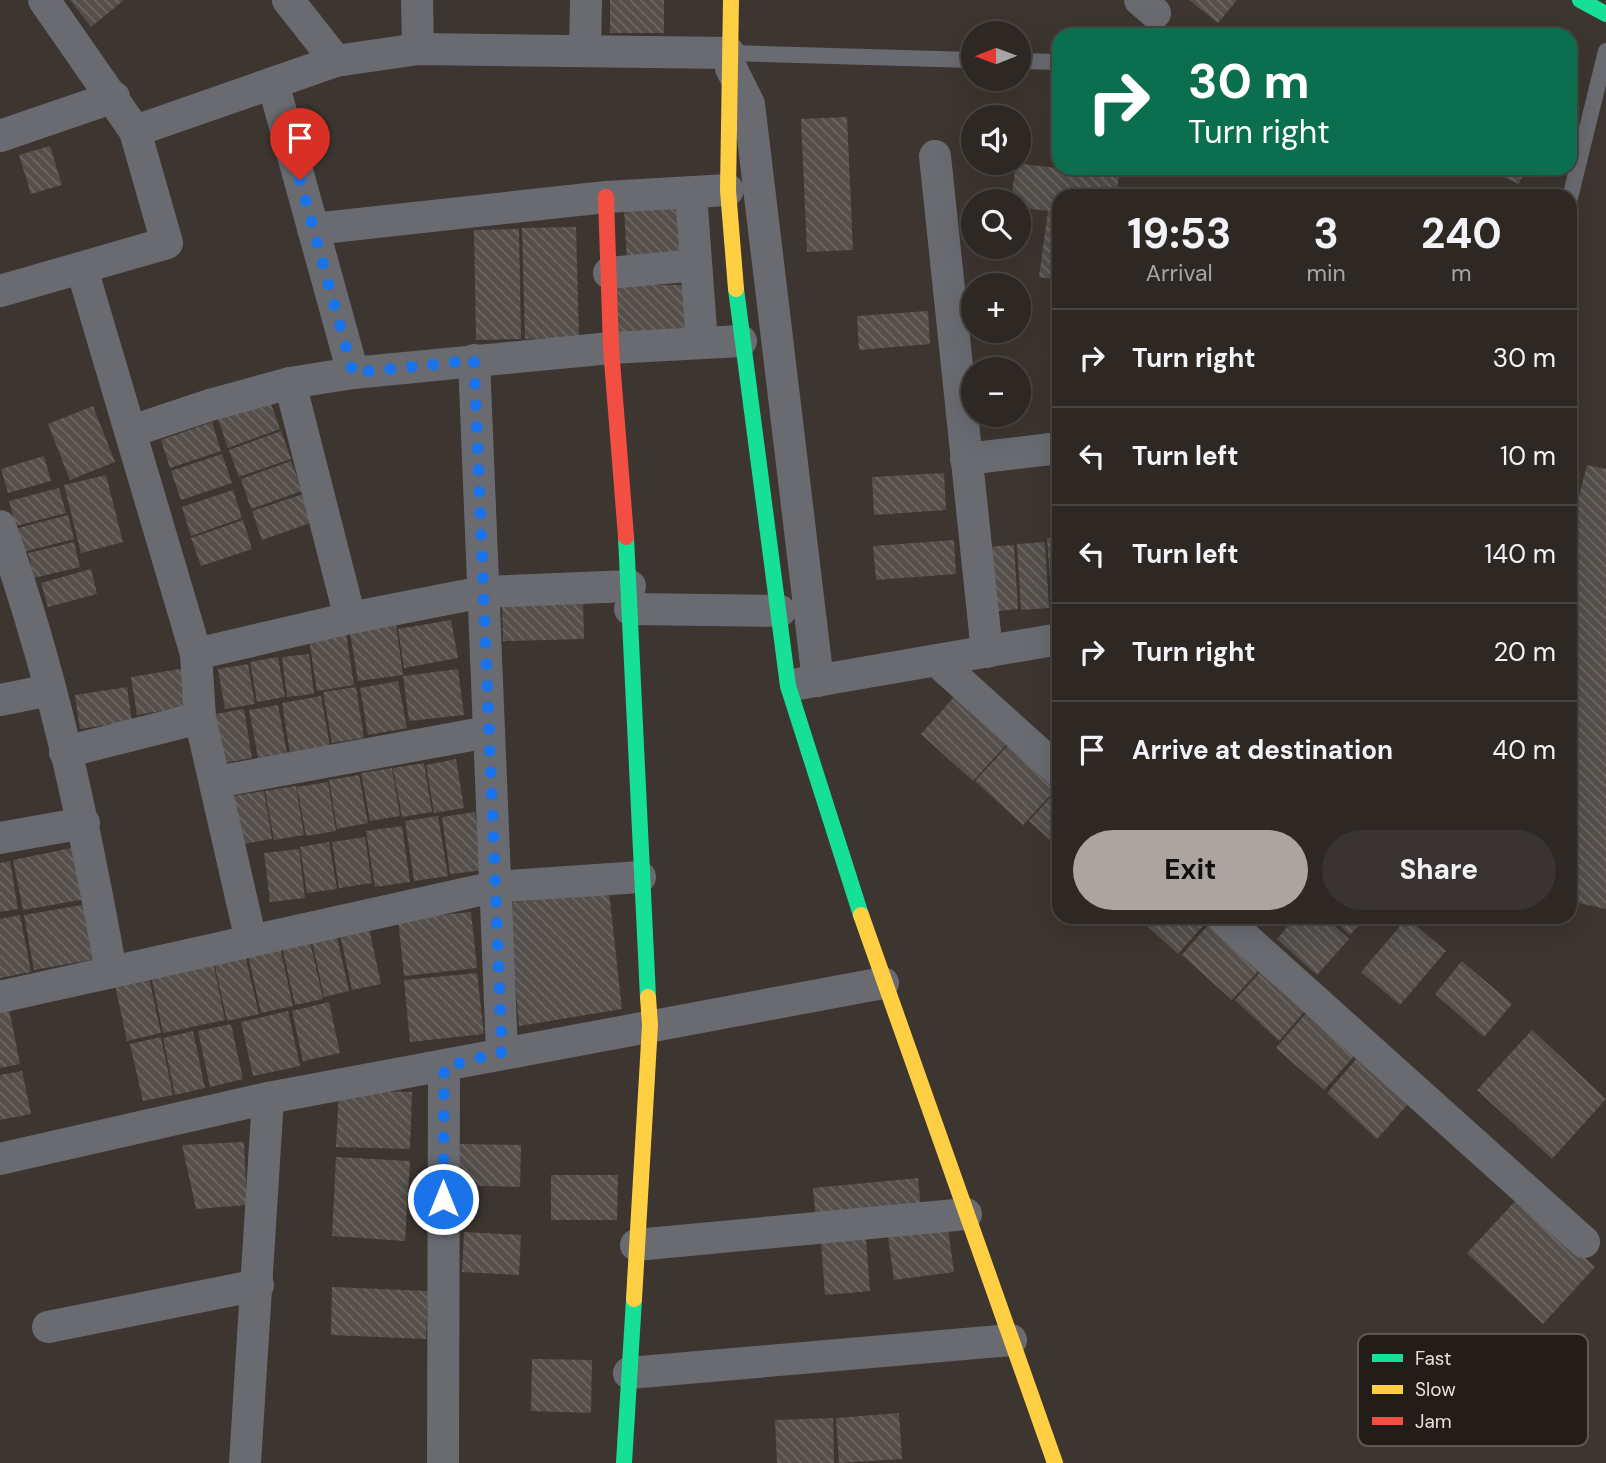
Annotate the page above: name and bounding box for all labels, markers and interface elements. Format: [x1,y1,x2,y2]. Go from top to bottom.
north arrow [961,21,1031,91]
map controls [961,21,1031,427]
text: 30 m [1188,49,1310,113]
icon: right [1073,56,1164,147]
button: sound [961,105,1031,175]
pin [270,108,330,180]
text: Turn right [1188,111,1330,153]
icon: arrive [281,119,319,157]
button: search [961,189,1031,259]
text: 19:53 [1127,206,1231,261]
text: 3 [1313,206,1339,261]
text: 240 [1421,206,1502,261]
text: Arrival [1146,258,1213,288]
text: min [1307,258,1346,288]
text: m [1451,258,1472,288]
button: + [961,273,1031,343]
icon: right [1073,339,1111,377]
text: Turn right [1132,341,1256,375]
text: 30 m [1493,341,1556,375]
button: − [961,357,1031,427]
icon: left [1073,437,1111,475]
text: Turn left [1132,439,1239,473]
text: 10 m [1500,439,1556,473]
icon: left [1073,535,1111,573]
text: Turn left [1132,537,1239,571]
text: 140 m [1484,537,1556,571]
icon: right [1073,633,1111,671]
text: Turn right [1132,635,1256,669]
text: 20 m [1493,635,1556,669]
icon: arrive [1073,731,1111,769]
text: Arrive at destination [1132,733,1393,767]
text: 40 m [1492,733,1556,767]
button: Exit [1073,830,1308,910]
button: Share [1322,830,1556,910]
position arrow [406,1162,480,1236]
legend [1358,1334,1588,1446]
text: Fast [1415,1346,1451,1371]
text: Slow [1415,1377,1456,1402]
text: Jam [1415,1409,1452,1434]

